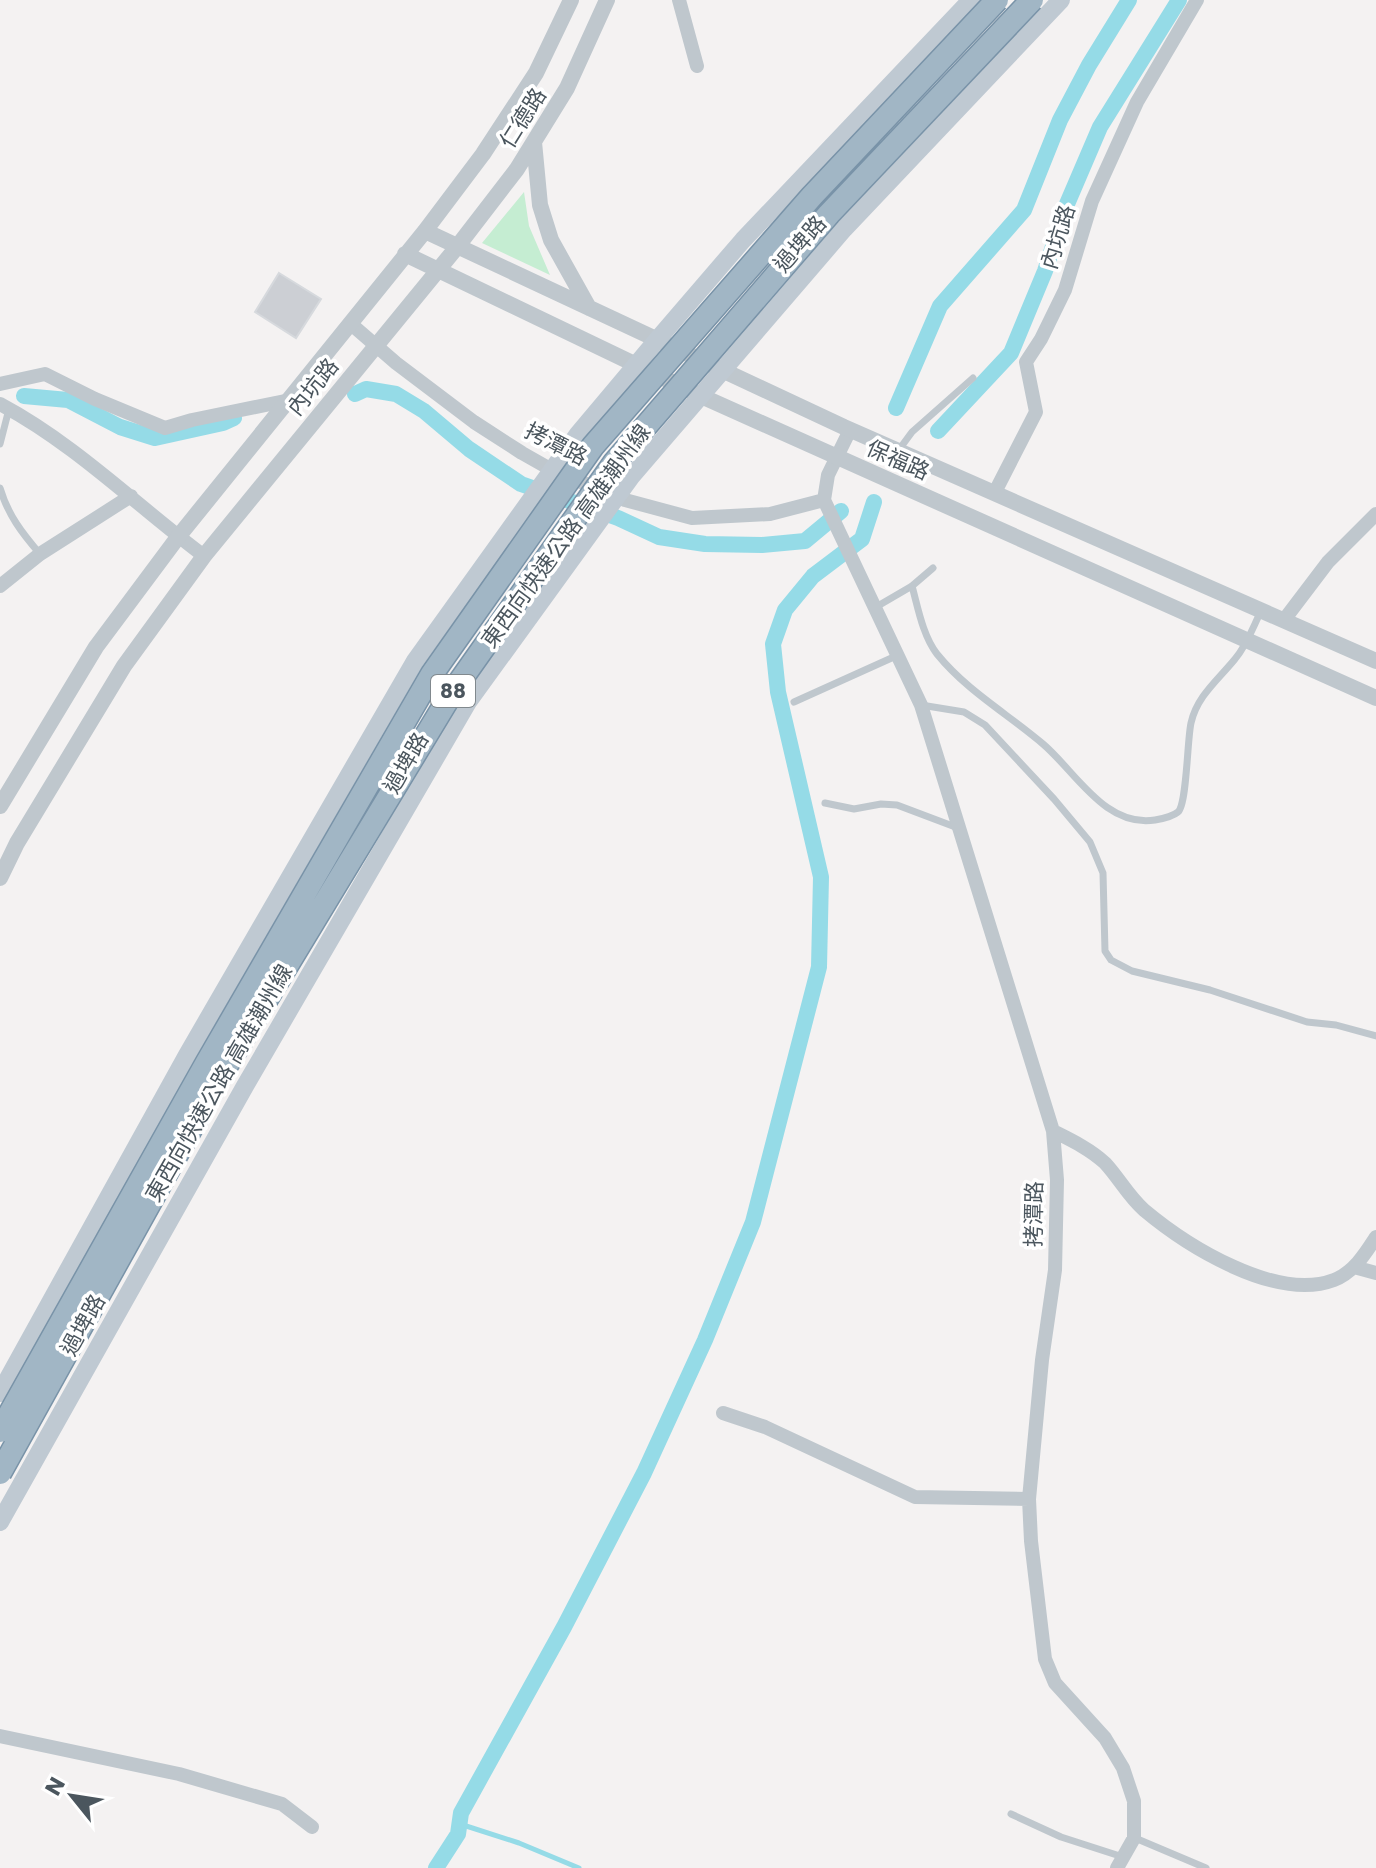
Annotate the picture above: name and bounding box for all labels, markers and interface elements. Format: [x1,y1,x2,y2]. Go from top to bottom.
street label: 仁德路 [492,82,554,154]
street label: 內坑路 [1034,201,1082,273]
street label: 過埤路 [767,209,833,279]
street label: 內坑路 [280,352,346,422]
street label: 拷潭路 [520,415,592,473]
street label: 東西向快速公路 高雄潮州線 [474,418,658,654]
street label: 保福路 [862,432,934,488]
road number: 88 [431,675,475,707]
street label: 過埤路 [376,727,436,799]
street label: 東西向快速公路 高雄潮州線 [138,958,300,1208]
street label: 拷潭路 [1018,1181,1050,1247]
street label: 過埤路 [53,1289,113,1361]
north arrow [32,1756,112,1836]
text: N [38,1771,73,1801]

